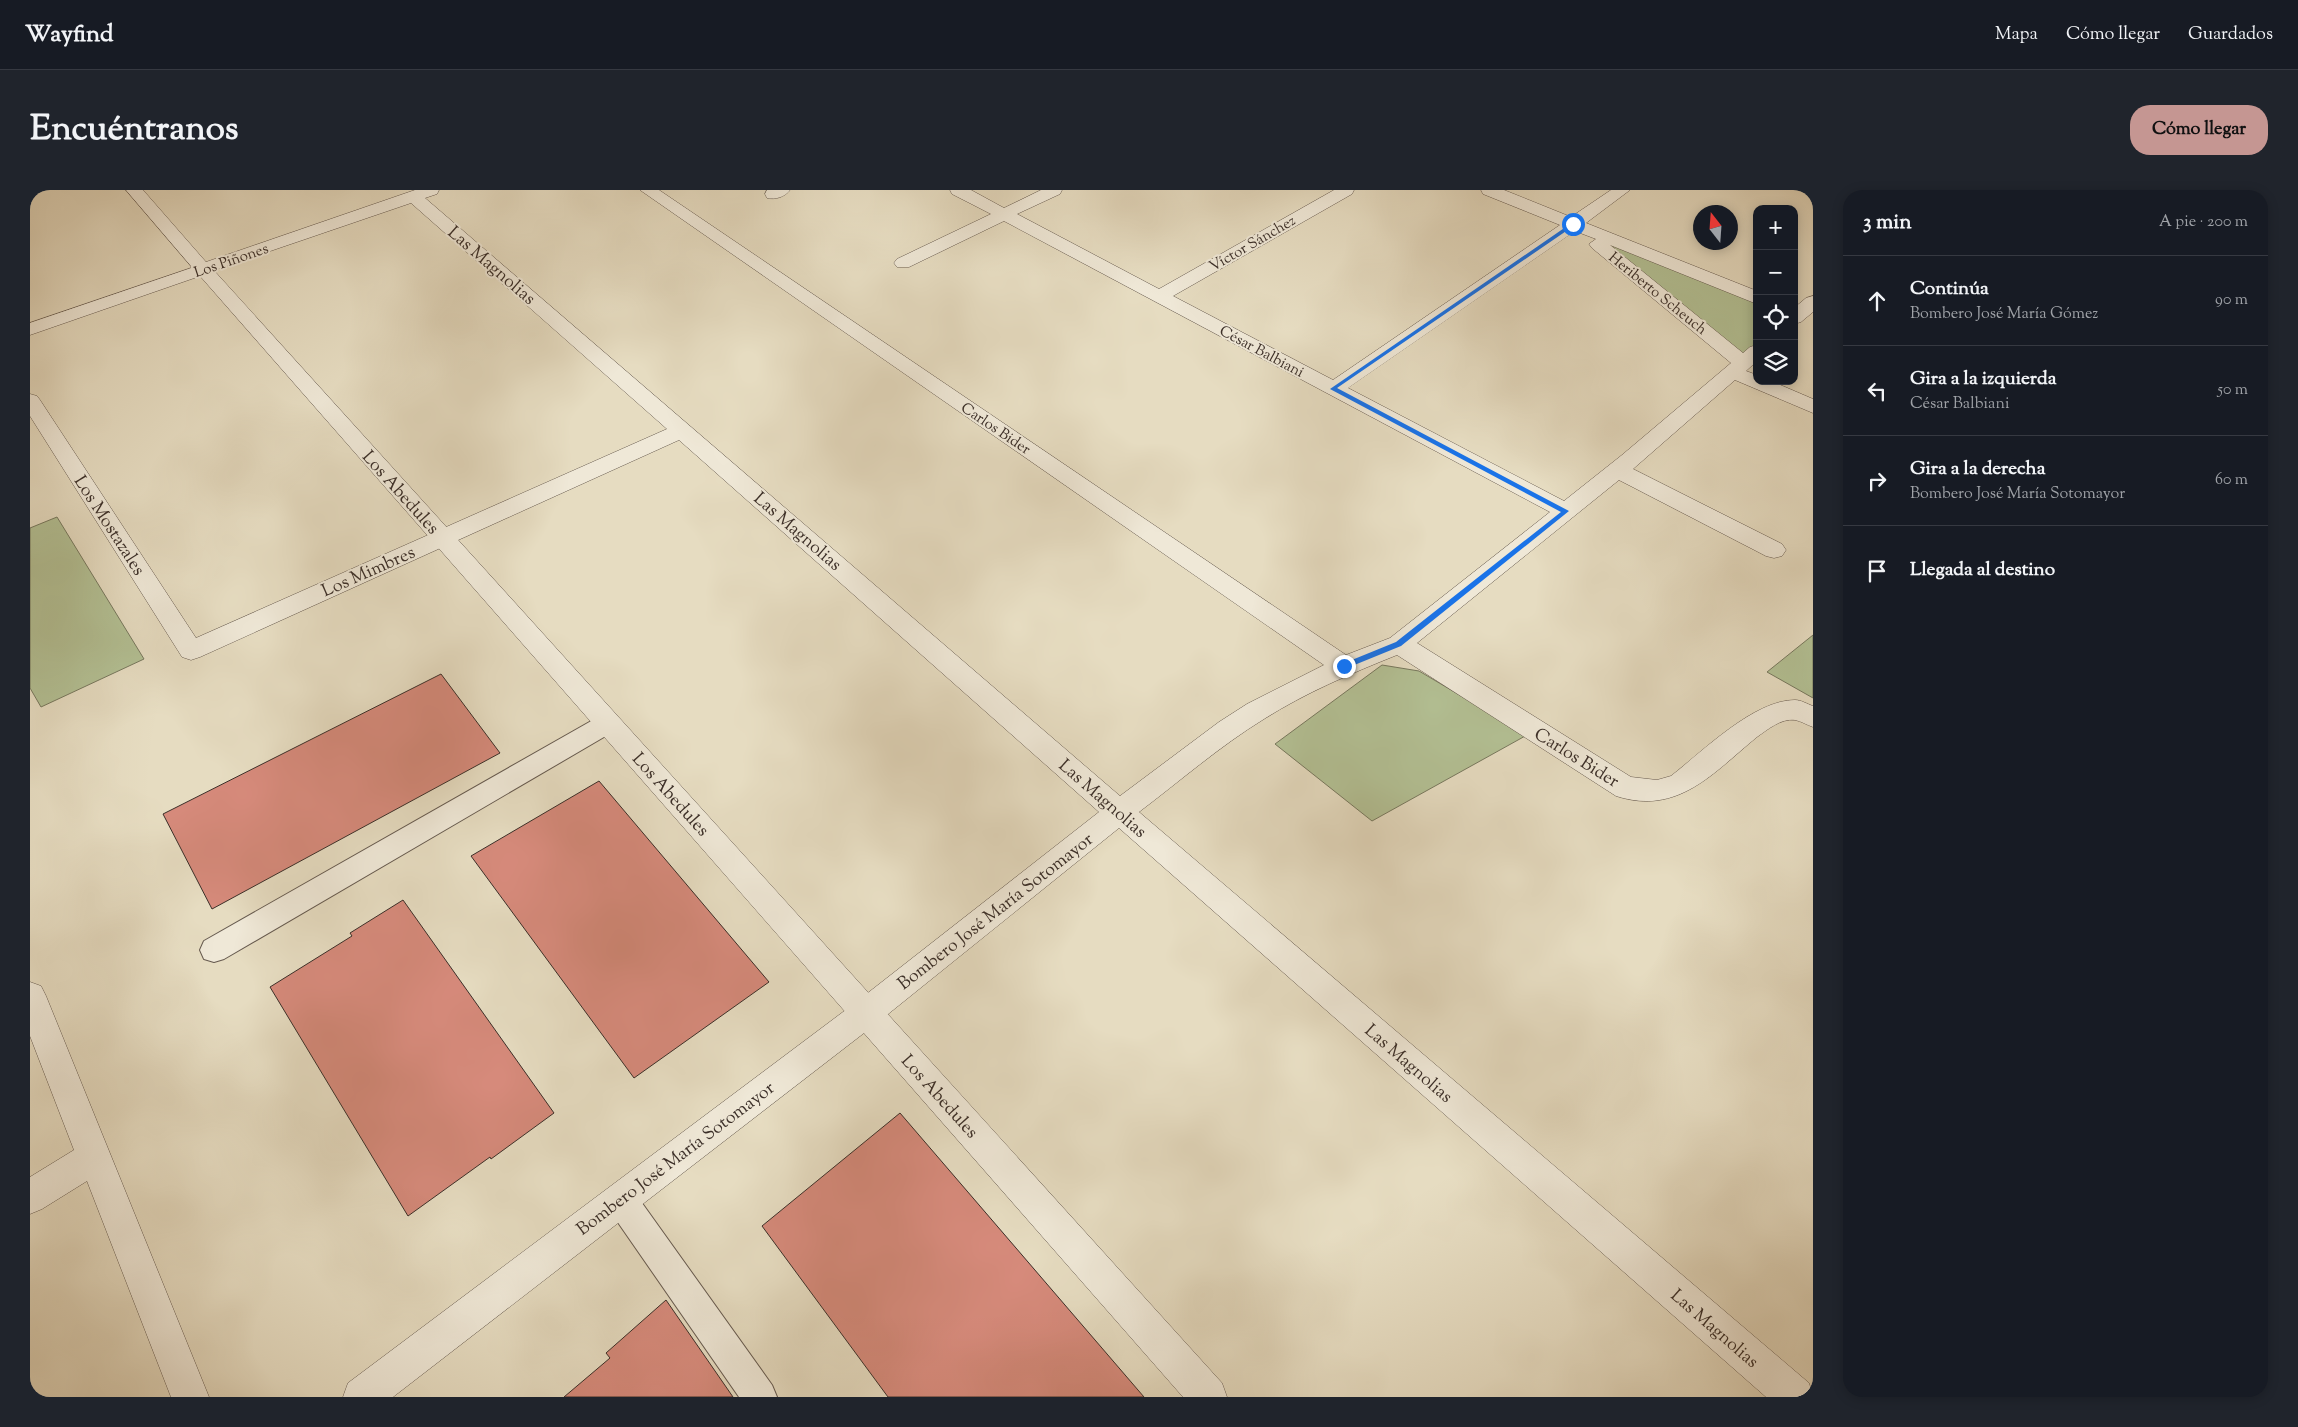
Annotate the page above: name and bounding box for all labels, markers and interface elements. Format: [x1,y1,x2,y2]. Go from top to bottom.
text: Wayfind [25,18,113,52]
text: Mapa [1995,22,2038,48]
text: Cómo llegar [2066,22,2160,48]
text: Guardados [2188,22,2273,48]
text: Encuéntranos [30,105,239,156]
button: Cómo llegar [2130,105,2268,155]
north arrow [1693,205,1738,250]
map controls [1753,205,1798,385]
button: + [1753,205,1798,250]
text: 3 min [1863,208,1912,238]
street label: Víctor Sánchez [1206,211,1300,278]
text: A pie · 200 m [2159,211,2248,234]
route start [1562,213,1585,236]
street label: Las Magnolias [441,221,540,312]
street label: Los Piñones [191,239,272,284]
street label: Heriberto Scheuch [1603,248,1711,341]
button: − [1753,250,1798,295]
text: Continúa [1910,276,1989,303]
icon: ahead [1863,287,1891,315]
text: 90 m [2215,289,2248,312]
button: locate [1753,295,1798,340]
text: Bombero José María Gómez [1910,303,2098,326]
street label: César Balbiani [1215,321,1307,383]
button: layers [1753,340,1798,385]
text: Gira a la izquierda [1910,366,2056,393]
icon: left [1863,377,1891,405]
text: 50 m [2217,379,2248,402]
text: César Balbiani [1910,393,2009,416]
street label: Carlos Bider [956,398,1035,461]
street label: Los Abedules [355,446,444,541]
text: Gira a la derecha [1910,456,2045,483]
icon: right [1863,467,1891,495]
text: 60 m [2215,469,2248,492]
street label: Los Mostazales [66,471,150,581]
text: Bombero José María Sotomayor [1910,483,2125,506]
street label: Las Magnolias [747,487,846,578]
street label: Los Mimbres [318,541,420,605]
icon: arrive [1863,557,1891,585]
text: Llegada al destino [1910,557,2055,584]
route end [1333,655,1356,678]
street label: Carlos Bider [1528,722,1624,795]
street label: Los Abedules [625,748,714,843]
street label: Las Magnolias [1052,754,1151,845]
street label: Bombero José María Sotomayor [893,828,1100,997]
street label: Las Magnolias [1358,1019,1457,1110]
street label: Los Abedules [894,1050,983,1145]
street label: Bombero José María Sotomayor [572,1076,781,1243]
street label: Las Magnolias [1664,1284,1763,1375]

